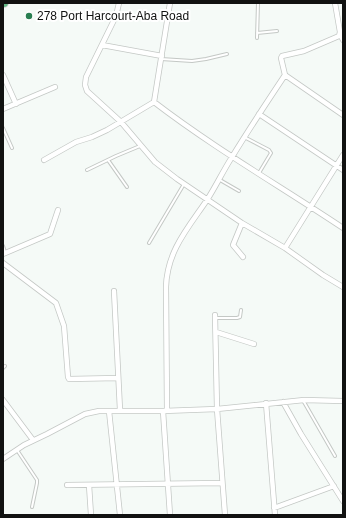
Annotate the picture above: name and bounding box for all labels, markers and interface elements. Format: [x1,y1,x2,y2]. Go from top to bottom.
place label: 278 Port Harcourt-Aba Road [37,9,189,23]
marker: 278 Port Harcourt-Aba Road [24,11,34,21]

